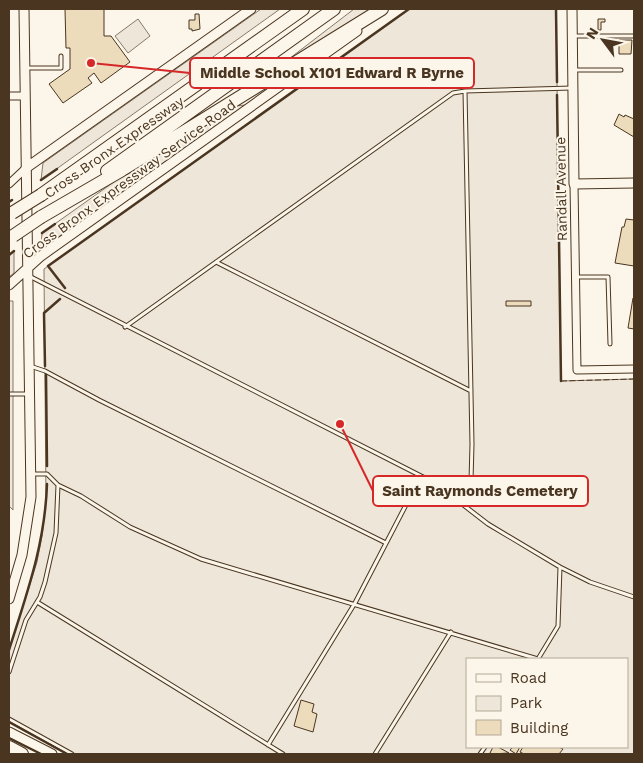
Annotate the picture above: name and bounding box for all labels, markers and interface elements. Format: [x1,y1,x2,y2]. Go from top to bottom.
north arrow [578,15,628,65]
text: N [582,24,602,42]
callout: Middle School X101 Edward R Byrne [190,58,474,88]
text: Middle School X101 Edward R Byrne [200,64,464,82]
street label: Cross Bronx Expressway [41,92,187,201]
street label: Cross Bronx Expressway Service Road [19,96,239,262]
street label: Randall Avenue [552,137,570,241]
callout: Saint Raymonds Cemetery [373,476,588,506]
text: Saint Raymonds Cemetery [382,482,578,500]
legend [466,658,628,748]
text: Road [510,669,547,687]
text: Park [510,694,543,712]
text: Building [510,719,568,737]

